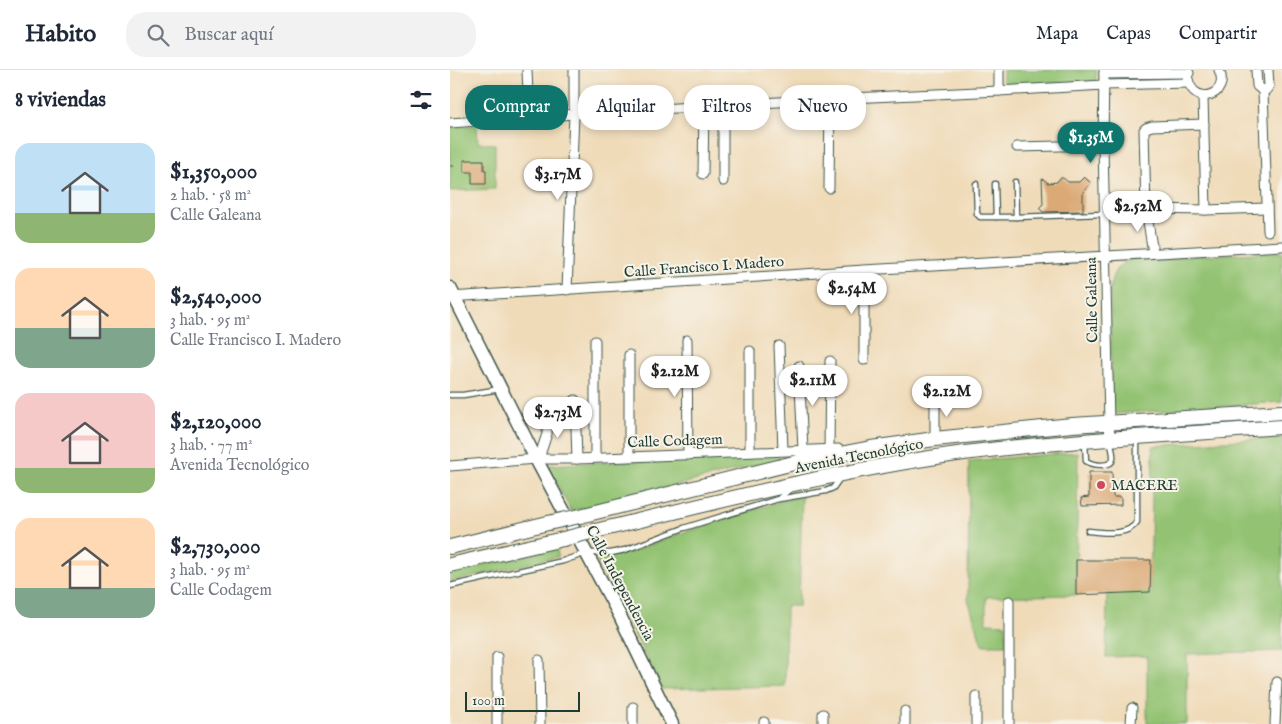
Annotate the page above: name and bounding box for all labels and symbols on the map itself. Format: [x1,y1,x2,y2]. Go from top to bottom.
pin: $1.35M [1050,122,1132,164]
pin: $3.17M [517,158,599,201]
pin: $2.52M [1097,190,1179,233]
street label: Calle Francisco I. Madero [623,252,785,282]
street label: Calle Galeana [1082,256,1102,343]
pin: $2.54M [811,272,893,315]
pin: $2.12M [634,356,716,398]
pin: $2.11M [772,364,854,407]
pin: $2.12M [906,376,988,418]
pin: $2.73M [517,396,599,439]
street label: Calle Codagem [627,430,723,452]
street label: Avenida Tecnológico [792,434,925,478]
place label: MACERE [1111,476,1178,495]
marker: MACERE [1095,479,1107,491]
street label: Calle Independencia [582,522,659,644]
scale bar [465,689,580,712]

